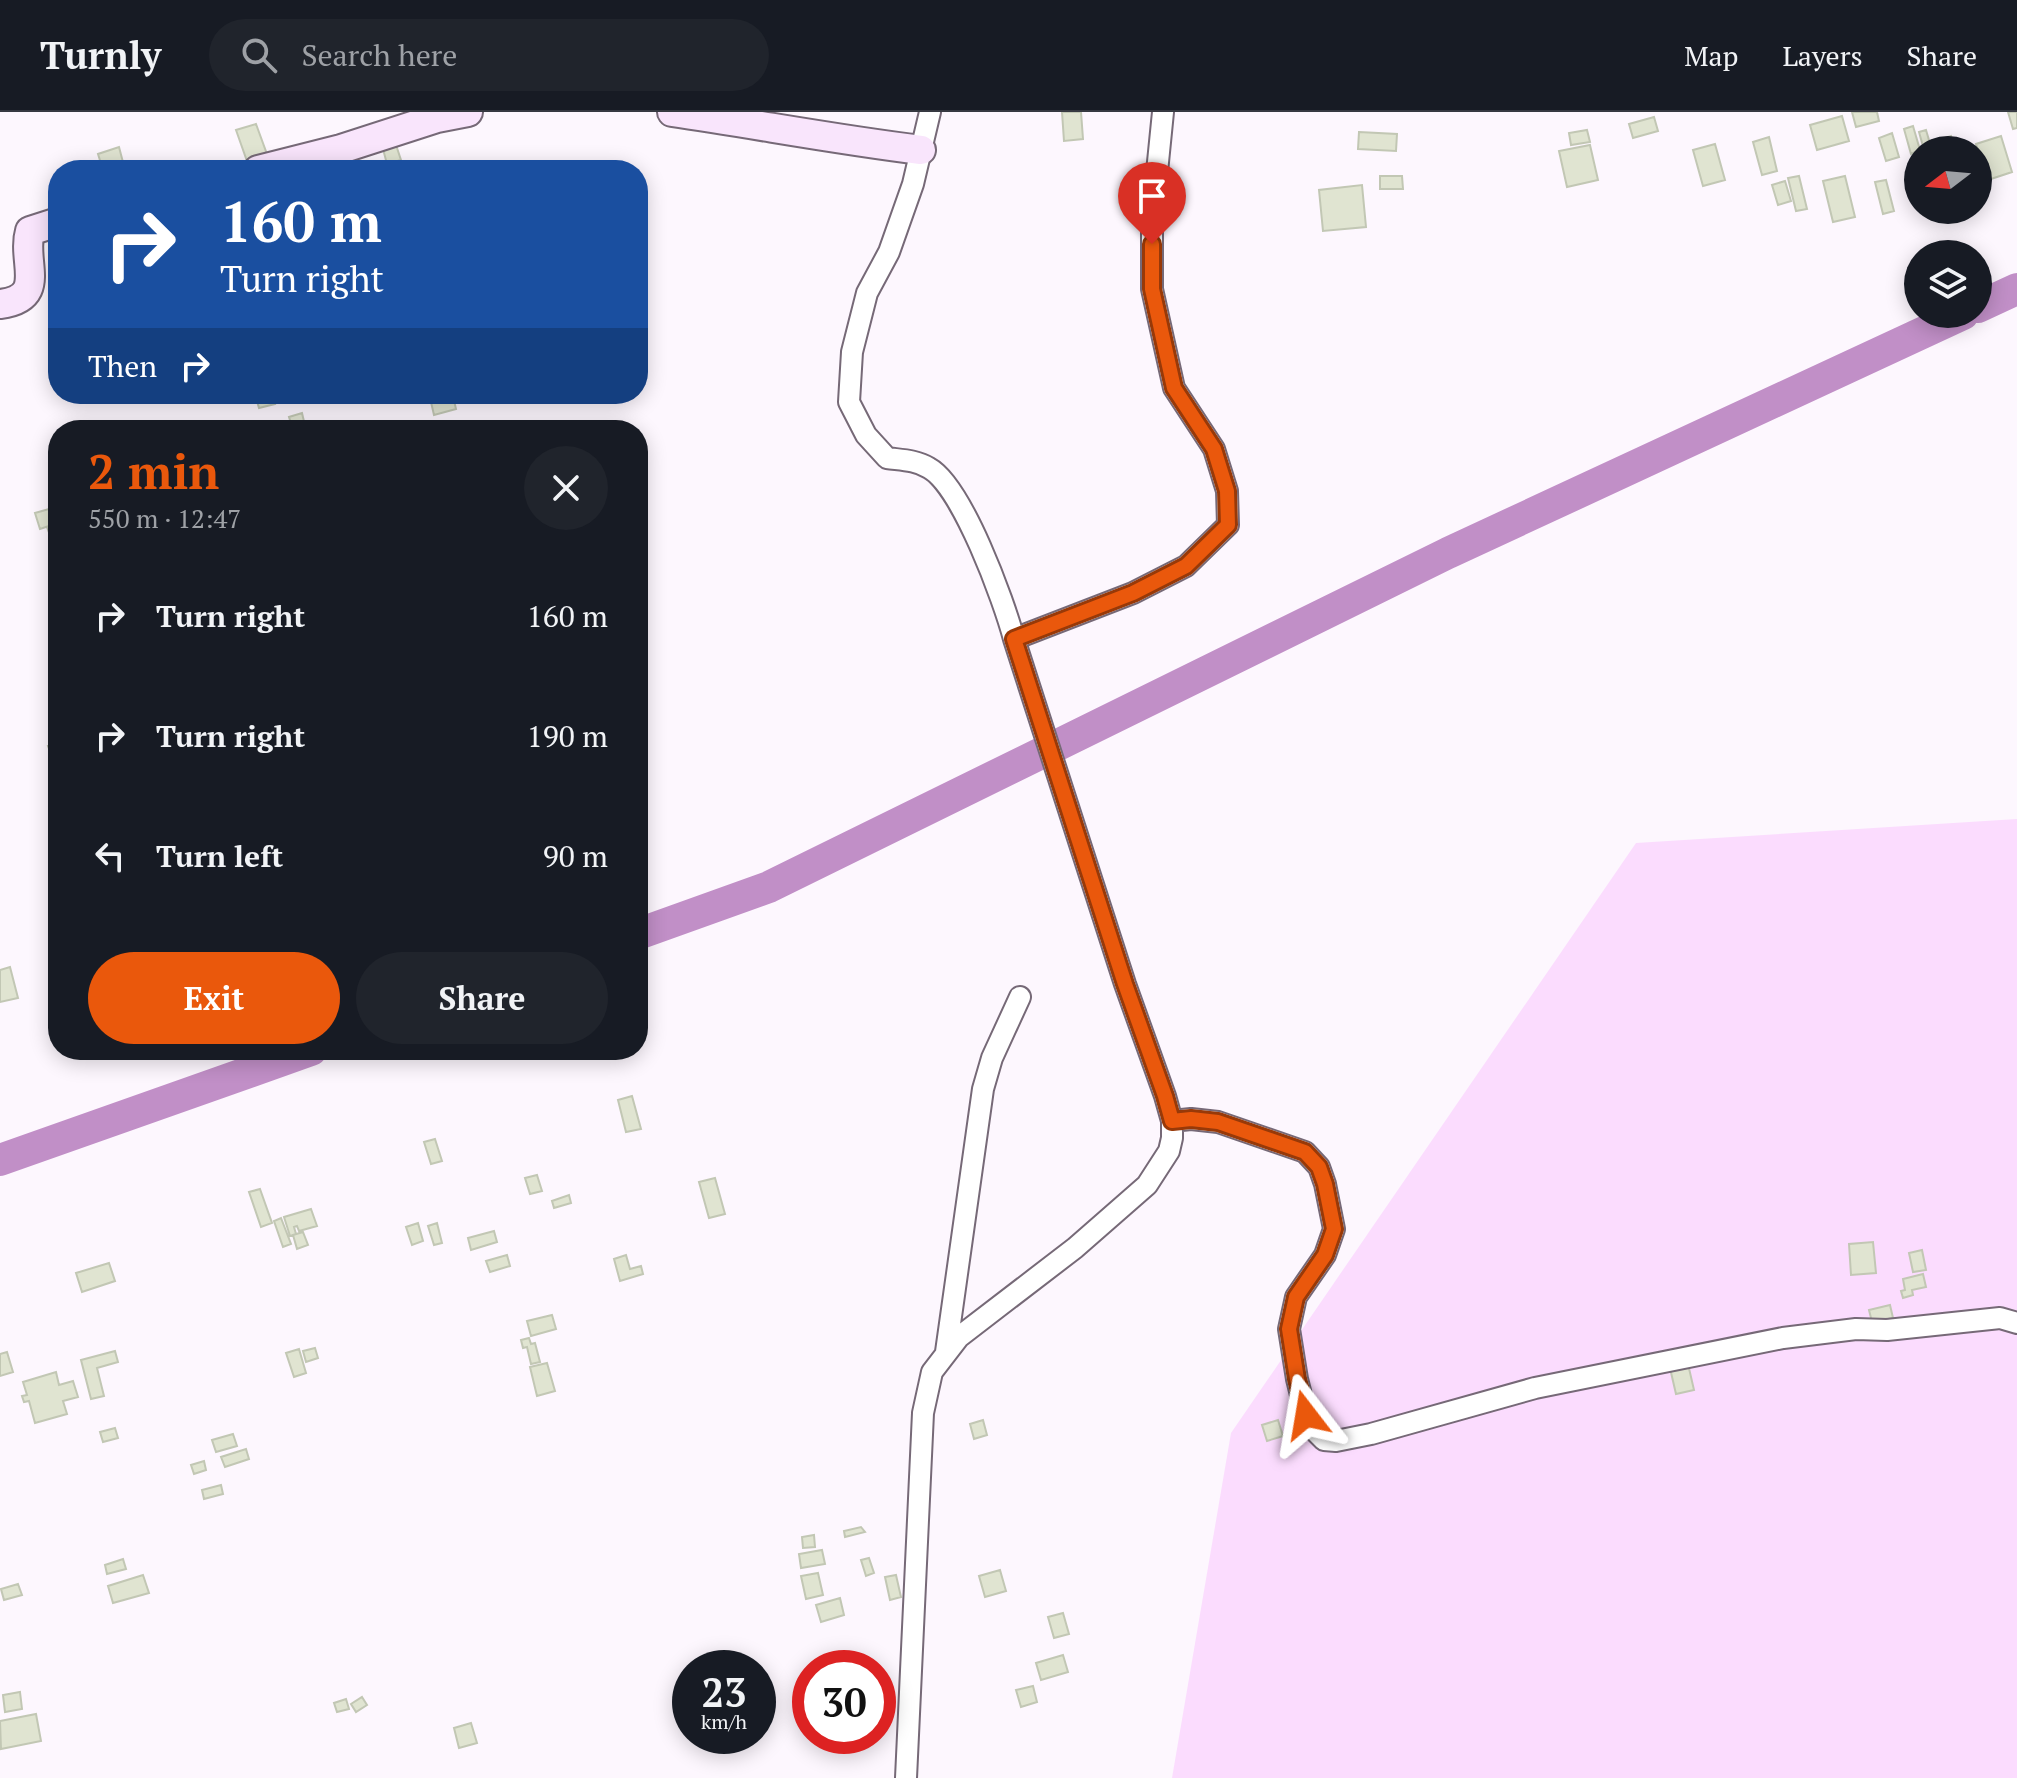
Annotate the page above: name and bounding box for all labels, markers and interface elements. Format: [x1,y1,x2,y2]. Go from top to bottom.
search box [209,19,769,91]
text: Turnly [40,30,161,80]
icon: search [237,33,281,77]
text: Search here [301,35,457,75]
text: Map [1684,37,1738,74]
text: Layers [1782,37,1863,74]
text: Share [1907,37,1977,74]
north arrow [1904,136,1992,224]
map controls [1904,136,1992,328]
pin [1118,162,1186,244]
icon: arrive [1130,174,1174,218]
text: 160 m [220,184,382,258]
icon: right [88,192,192,296]
button: layers [1904,240,1992,328]
text: Turn right [220,255,384,302]
icon: right [173,344,217,388]
text: Then [88,346,157,386]
text: 2 min [88,439,219,503]
button: close [524,446,608,530]
text: 550 m · 12:47 [88,501,241,535]
icon: right [88,594,132,638]
text: Turn right [156,596,305,636]
text: 160 m [527,596,608,636]
icon: right [88,714,132,758]
text: Turn right [156,716,305,756]
text: 190 m [527,716,608,756]
icon: left [88,834,132,878]
text: Turn left [156,836,283,876]
text: 90 m [543,836,608,876]
button: Exit [88,952,340,1044]
button: Share [356,952,608,1044]
position arrow [1264,1373,1348,1457]
speed limit sign: 30 [792,1650,896,1754]
text: 23 [701,1665,747,1718]
text: km/h [701,1708,747,1735]

